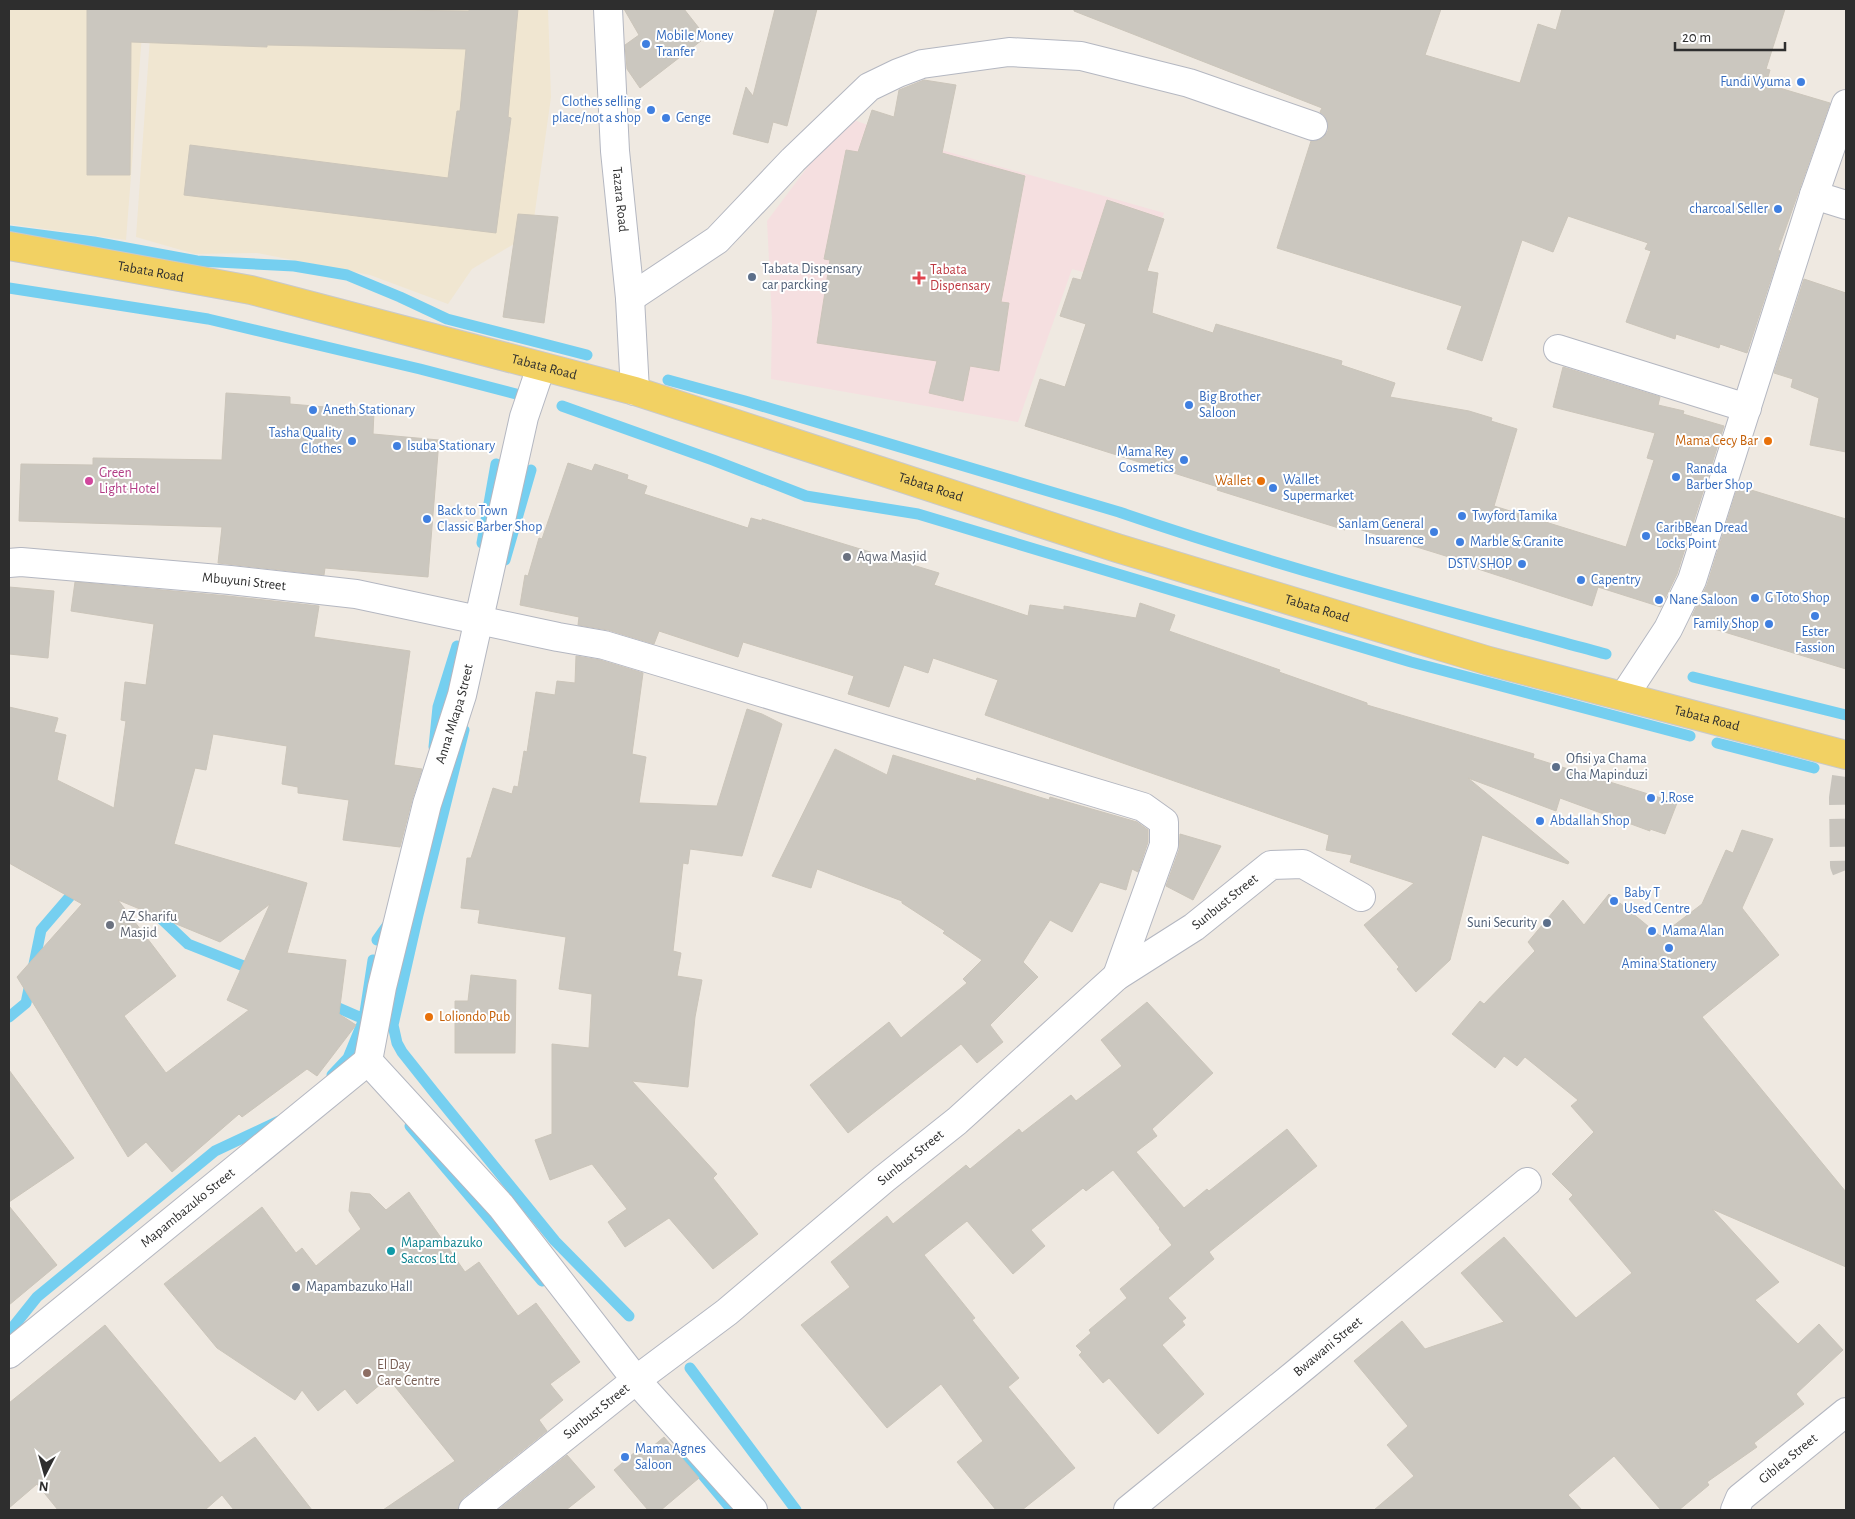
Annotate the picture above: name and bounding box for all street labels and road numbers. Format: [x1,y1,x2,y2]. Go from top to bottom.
street label: Tazara Road [610,166,630,233]
street label: Tabata Road [116,259,185,285]
street label: Tabata Road [510,352,578,382]
street label: Tabata Road [897,470,965,504]
street label: Mbuyuni Street [202,571,287,593]
street label: Tabata Road [1283,592,1351,625]
street label: Anna Mkapa Street [433,662,476,766]
street label: Tabata Road [1673,703,1741,734]
street label: Sunbust Street [1189,871,1261,933]
street label: Sunbust Street [875,1127,947,1188]
street label: Mapambazuko Street [138,1165,238,1250]
street label: Bwawani Street [1291,1314,1365,1379]
street label: Sunbust Street [561,1381,633,1442]
street label: Giblea Street [1756,1431,1820,1487]

